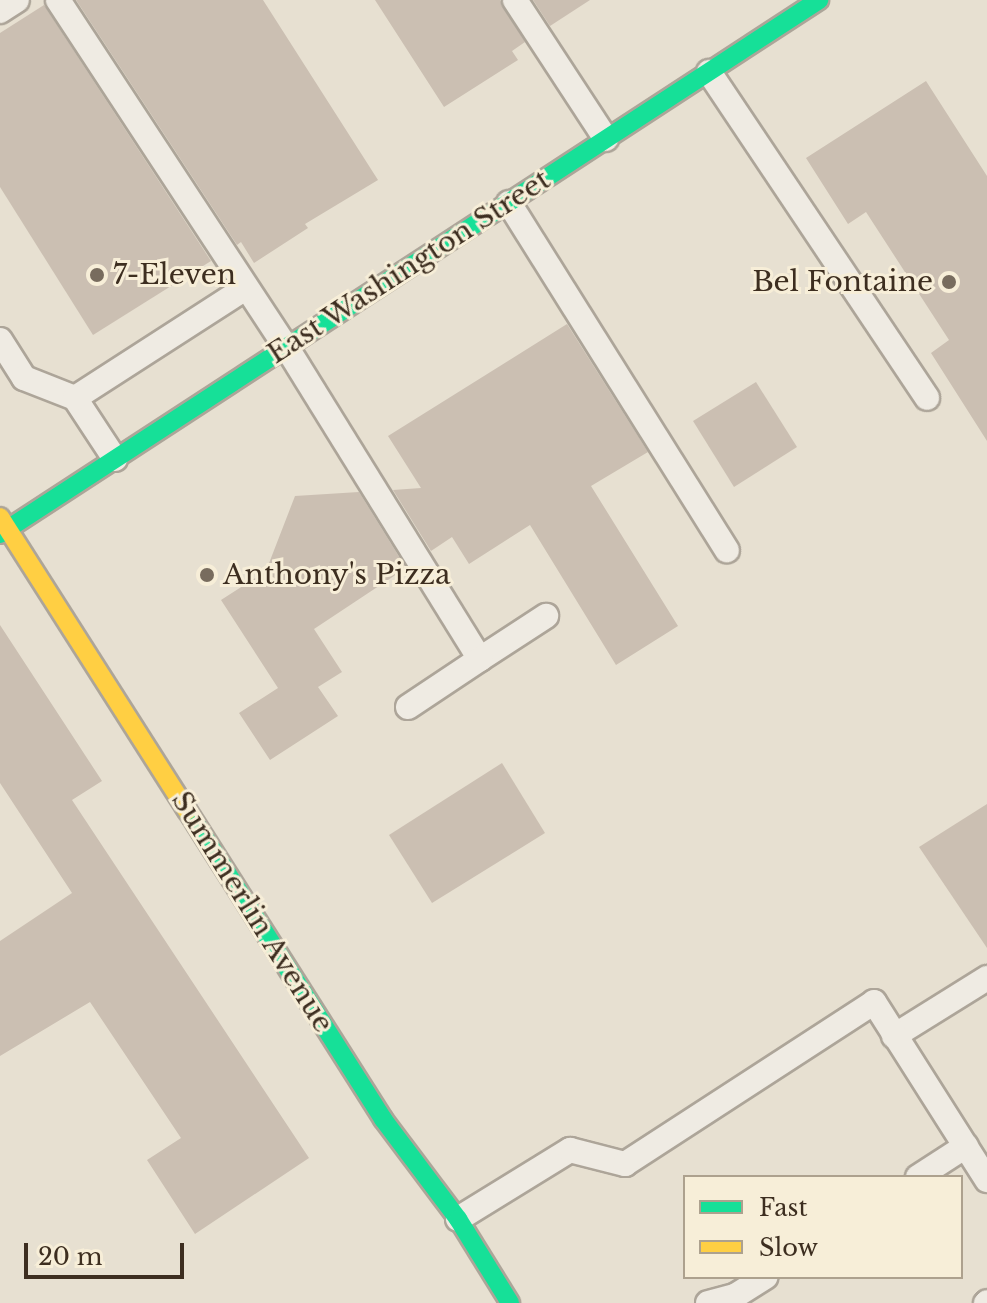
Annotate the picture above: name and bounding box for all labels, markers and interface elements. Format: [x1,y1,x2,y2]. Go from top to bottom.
street label: East Washington Street [261,163,557,371]
place label: 7-Eleven [113,258,236,292]
place label: Bel Fontaine [752,265,933,299]
marker: 7-Eleven [88,266,106,284]
marker: Bel Fontaine [940,273,958,291]
place label: Anthony's Pizza [223,558,451,592]
marker: Anthony's Pizza [198,566,216,584]
street label: Summerlin Avenue [164,785,340,1039]
legend [683,1175,963,1279]
text: Fast [759,1193,807,1222]
scale bar [28,1227,188,1277]
text: Slow [759,1233,818,1262]
text: 20 m [38,1242,103,1271]

